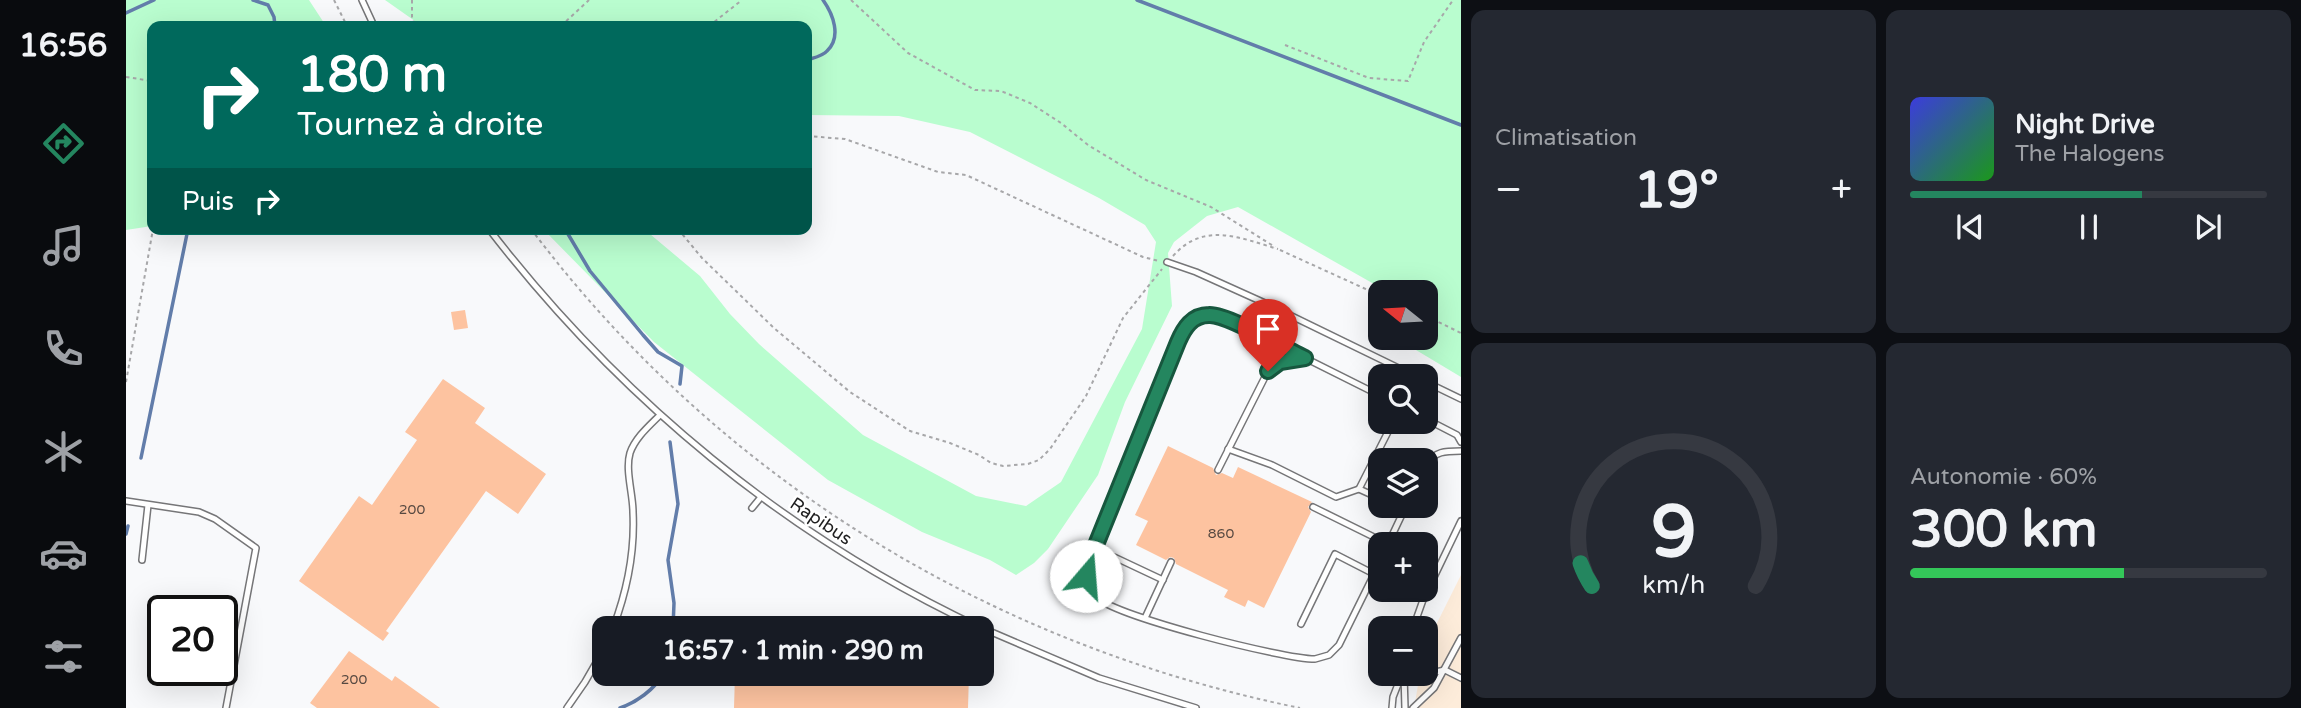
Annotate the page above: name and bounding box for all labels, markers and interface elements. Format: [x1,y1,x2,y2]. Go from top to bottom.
text: 16:56 [19,27,107,65]
text: 180 m [297,46,447,105]
icon: right [182,49,273,140]
text: Tournez à droite [297,106,543,144]
text: Night Drive [2015,109,2155,140]
icon: directions [39,119,88,168]
text: Climatisation [1495,124,1637,152]
text: The Halogens [2015,140,2164,168]
text: 19° [1634,159,1719,222]
text: − [1495,167,1522,213]
text: + [1831,167,1852,213]
icon: right [248,182,286,220]
text: Puis [182,186,234,217]
icon: previous [1951,208,1989,246]
icon: pause [2070,208,2108,246]
icon: next [2189,208,2227,246]
icon: music [39,221,88,270]
north arrow [1368,280,1438,350]
map controls [1368,280,1438,686]
pin [1238,299,1298,371]
icon: arrive [1249,310,1287,348]
icon: phone [39,324,88,373]
button: search [1368,364,1438,434]
icon: climate [39,427,88,476]
button: layers [1368,448,1438,518]
text: Autonomie · 60% [1910,463,2097,491]
text: 9 [1651,490,1696,578]
street label: Rapibus [786,492,856,550]
text: 300 km [1910,498,2098,561]
house number: 200 [399,501,425,518]
house number: 860 [1208,525,1234,542]
icon: car [39,529,88,578]
button: + [1368,532,1438,602]
position arrow [1049,539,1123,613]
text: km/h [1642,570,1705,600]
speed limit sign: 20 [147,595,238,686]
button: − [1368,616,1438,686]
icon: filters [39,632,88,681]
text: 16:57 · 1 min · 290 m [662,635,924,666]
house number: 200 [341,671,367,688]

